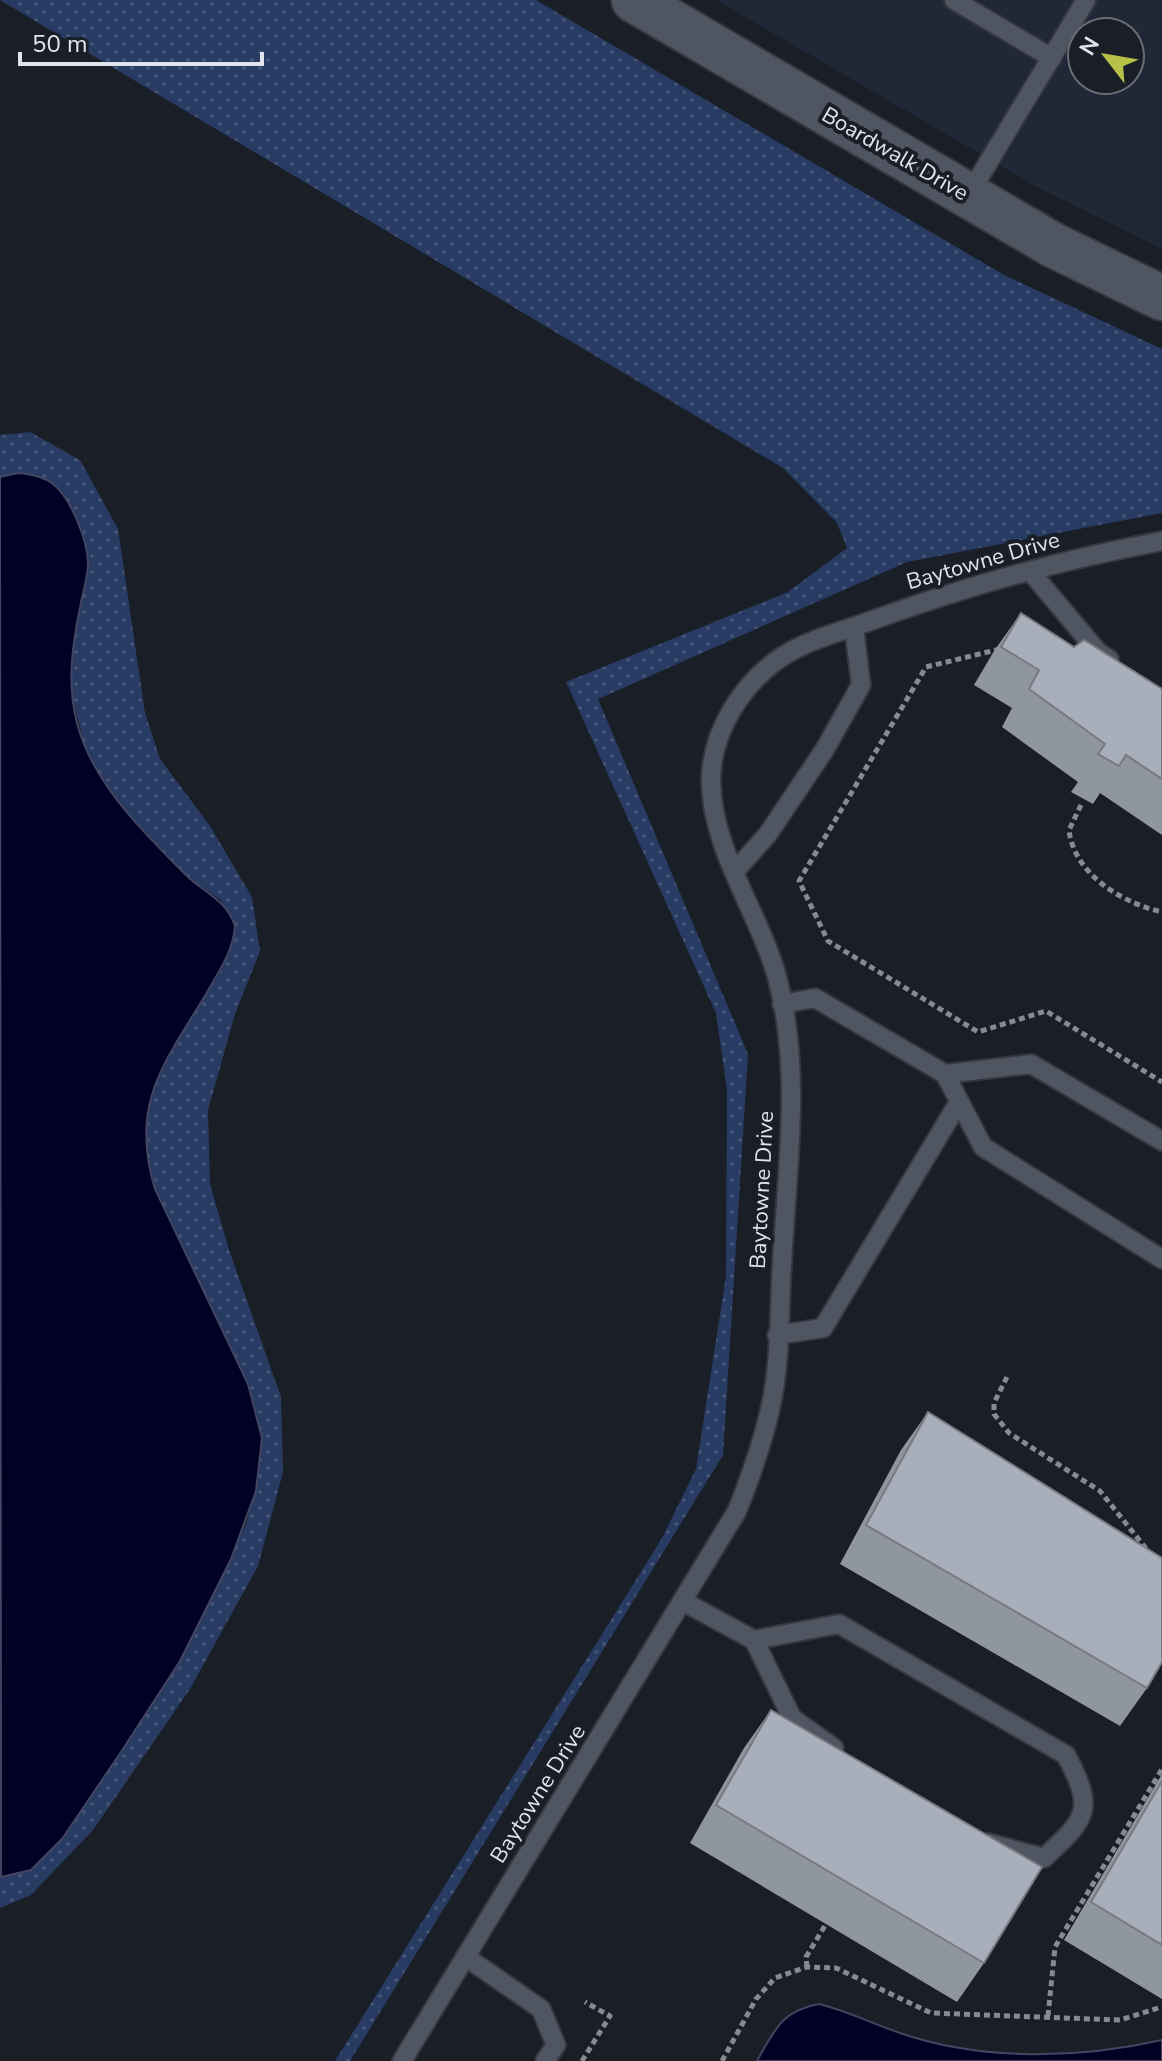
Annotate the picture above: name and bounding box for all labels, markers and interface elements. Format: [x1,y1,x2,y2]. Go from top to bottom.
scale bar [20,16,262,66]
north arrow [1066,16,1146,96]
text: 50 m [32,28,88,60]
text: N [1073,31,1107,61]
street label: Boardwalk Drive [816,100,974,208]
street label: Baytowne Drive [903,525,1063,597]
street label: Baytowne Drive [743,1110,781,1270]
street label: Baytowne Drive [483,1719,593,1869]

